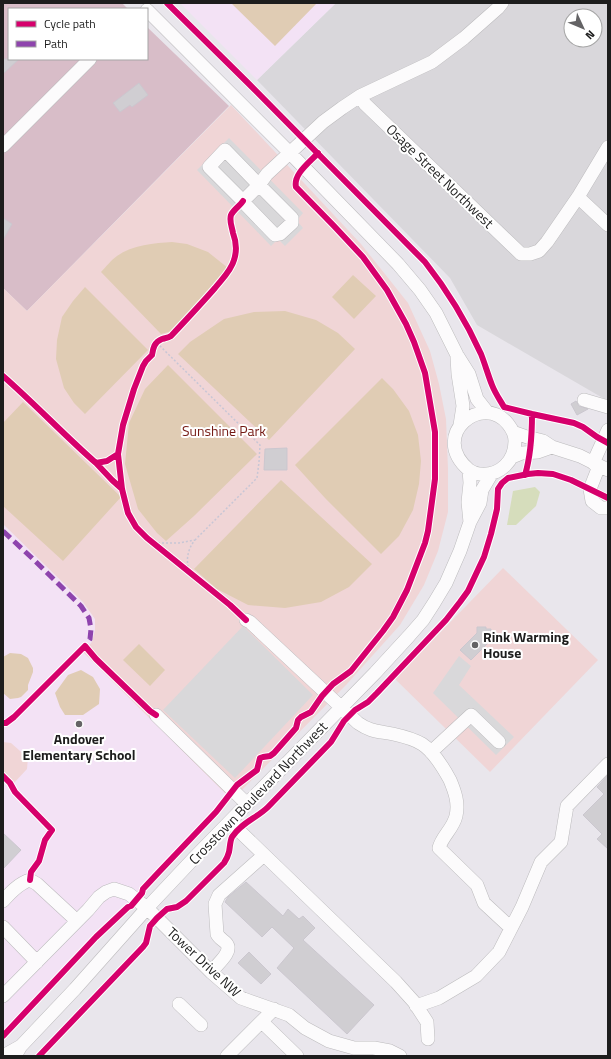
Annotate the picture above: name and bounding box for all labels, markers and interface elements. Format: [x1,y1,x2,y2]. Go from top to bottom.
legend [8,8,148,60]
north arrow [563,8,603,48]
text: Cycle path [44,14,96,33]
text: N [582,27,599,43]
text: Path [44,34,68,53]
street label: Osage Street Northwest [382,119,499,233]
park label: Sunshine Park [182,420,266,441]
place label: Rink Warming House [483,626,570,663]
marker: Rink Warming House [470,640,480,650]
street label: Crosstown Boulevard Northwest [184,716,332,869]
marker: Andover Elementary School [74,719,84,729]
place label: Andover Elementary School [22,728,136,765]
street label: Tower Drive NW [163,922,246,1002]

